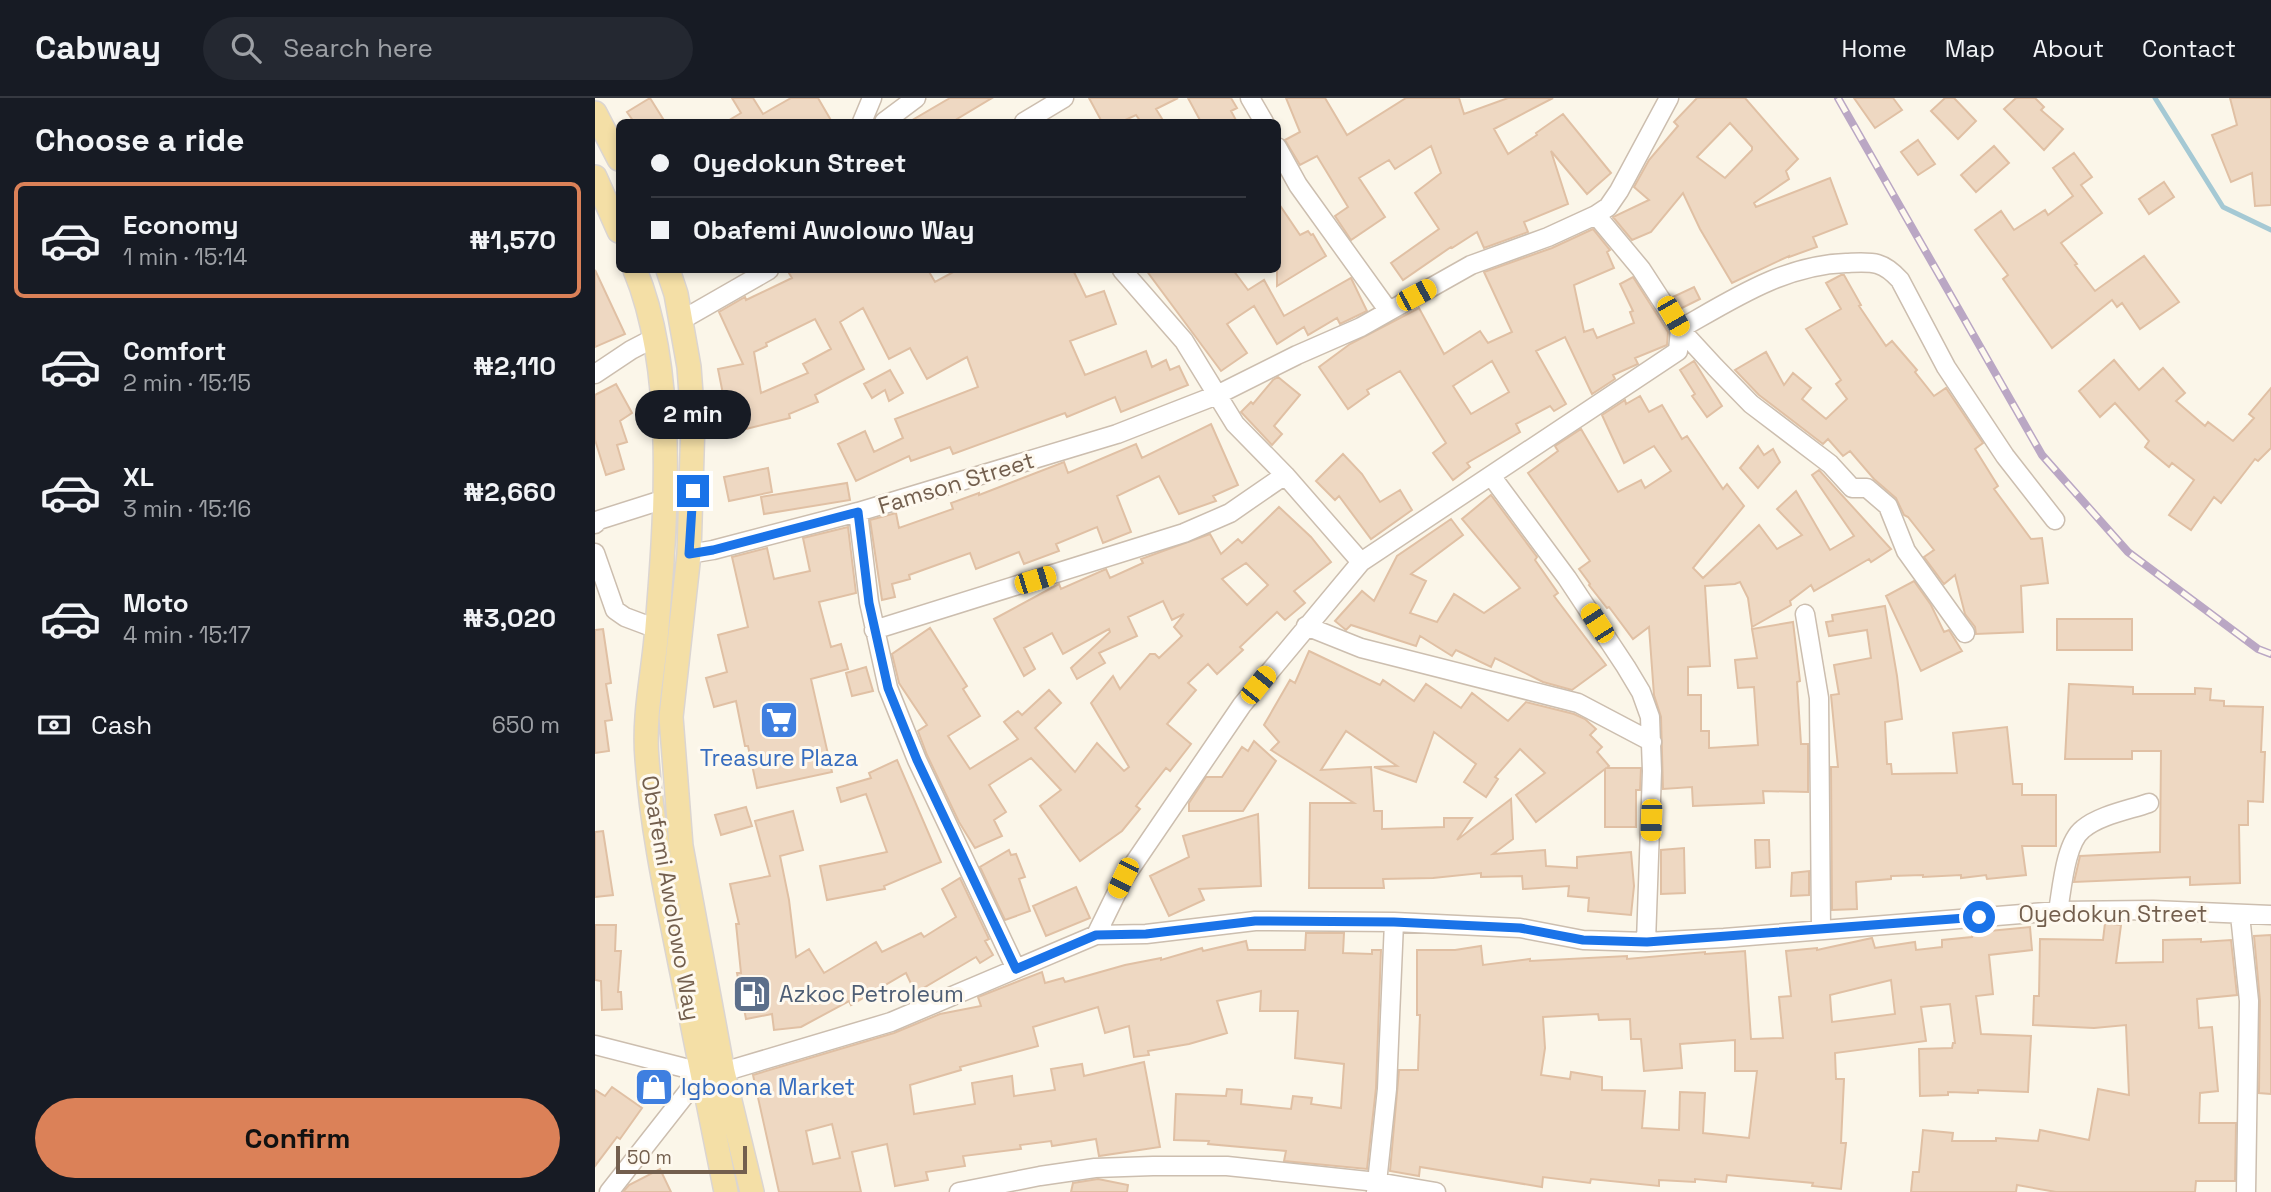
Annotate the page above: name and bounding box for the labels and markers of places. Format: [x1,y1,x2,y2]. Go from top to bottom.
supermarket icon: Treasure Plaza [758,699,800,741]
place label: Treasure Plaza [700,743,858,773]
fuel station icon: Azkoc Petroleum [731,973,773,1015]
place label: Azkoc Petroleum [779,979,964,1009]
shop icon: Igboona Market [633,1066,675,1108]
place label: Igboona Market [681,1072,855,1102]

